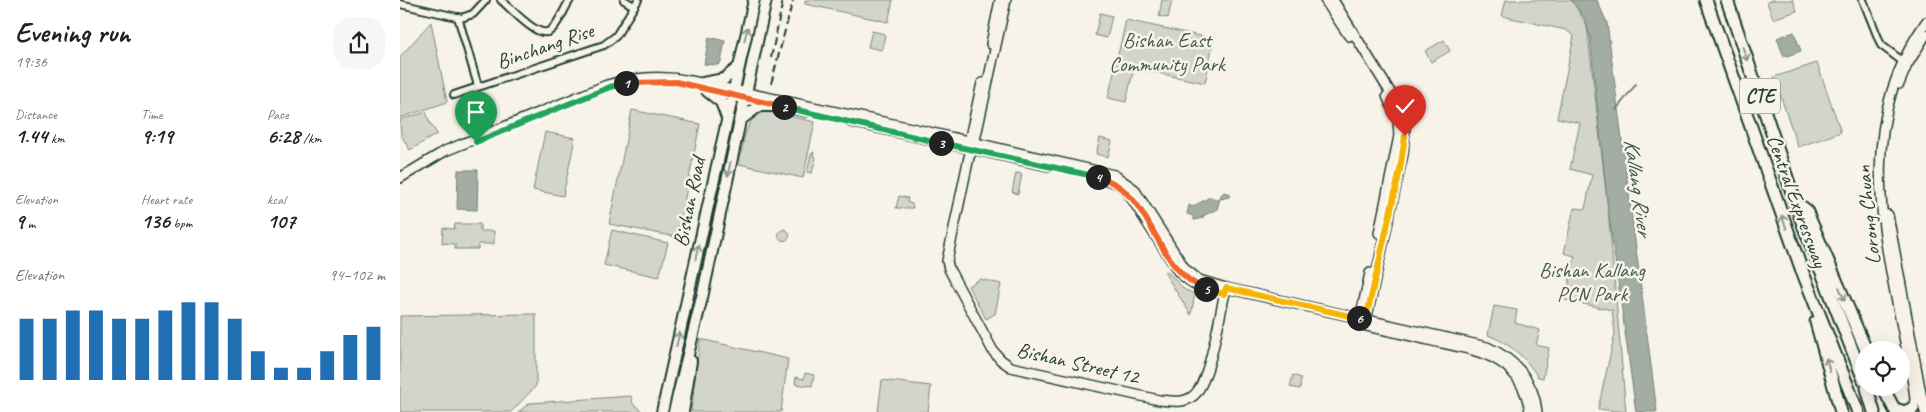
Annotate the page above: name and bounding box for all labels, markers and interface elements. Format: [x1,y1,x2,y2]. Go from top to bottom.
text: Evening run [15,15,130,50]
button: share [333,17,385,69]
street label: Binchang Rise [493,17,599,75]
one-way arrow [742,26,751,42]
park label: Bishan East Community Park [1109,27,1227,77]
one-way arrow [1741,45,1751,61]
text: 19:36 [15,52,47,72]
pin: 1 [614,70,638,96]
text: 1 [623,75,630,92]
road number: CTE [1740,78,1780,114]
pin [1384,85,1426,136]
pin [455,91,497,142]
icon: check [1391,92,1419,120]
pin: 2 [772,94,796,120]
icon: arrive [462,98,490,126]
text: 2 [781,99,788,116]
text: Distance [15,106,57,123]
text: Time [141,106,162,123]
text: Pace [267,106,289,123]
text: 1.44 [15,123,48,149]
text: 9:19 [141,123,173,149]
text: 6:28 [267,123,300,149]
text: km [48,130,65,147]
text: /km [300,130,322,147]
pin: 3 [928,130,954,156]
street label: Central Expressway [1761,131,1834,273]
text: 3 [938,135,945,152]
water label: Kallang River [1617,137,1659,241]
street label: Bishan Road [667,151,712,249]
one-way arrow [724,160,733,176]
pin: 4 [1086,164,1110,190]
street label: Lorong Chuan [1850,164,1886,266]
text: 4 [1095,169,1102,186]
text: Elevation [15,191,58,208]
text: Heart rate [141,191,192,208]
text: kcal [267,191,286,208]
text: 9 [15,208,24,234]
text: 136 [141,208,170,234]
text: 107 [267,208,295,234]
text: m [24,215,35,232]
text: bpm [170,215,192,232]
one-way arrow [1779,215,1788,230]
one-way arrow [693,244,702,260]
park label: Bishan Kallang PCN Park [1539,257,1647,307]
text: Elevation [15,265,64,285]
text: 94–102 m [329,265,385,285]
pin: 5 [1194,276,1218,302]
text: 5 [1203,281,1210,298]
one-way arrow [1837,286,1847,301]
pin: 6 [1346,306,1372,330]
text: 6 [1356,310,1363,327]
one-way arrow [674,331,683,347]
street label: Bishan Street 12 [1014,336,1143,390]
map controls [1855,341,1910,396]
button: locate [1855,341,1910,396]
one-way arrow [1823,357,1832,373]

